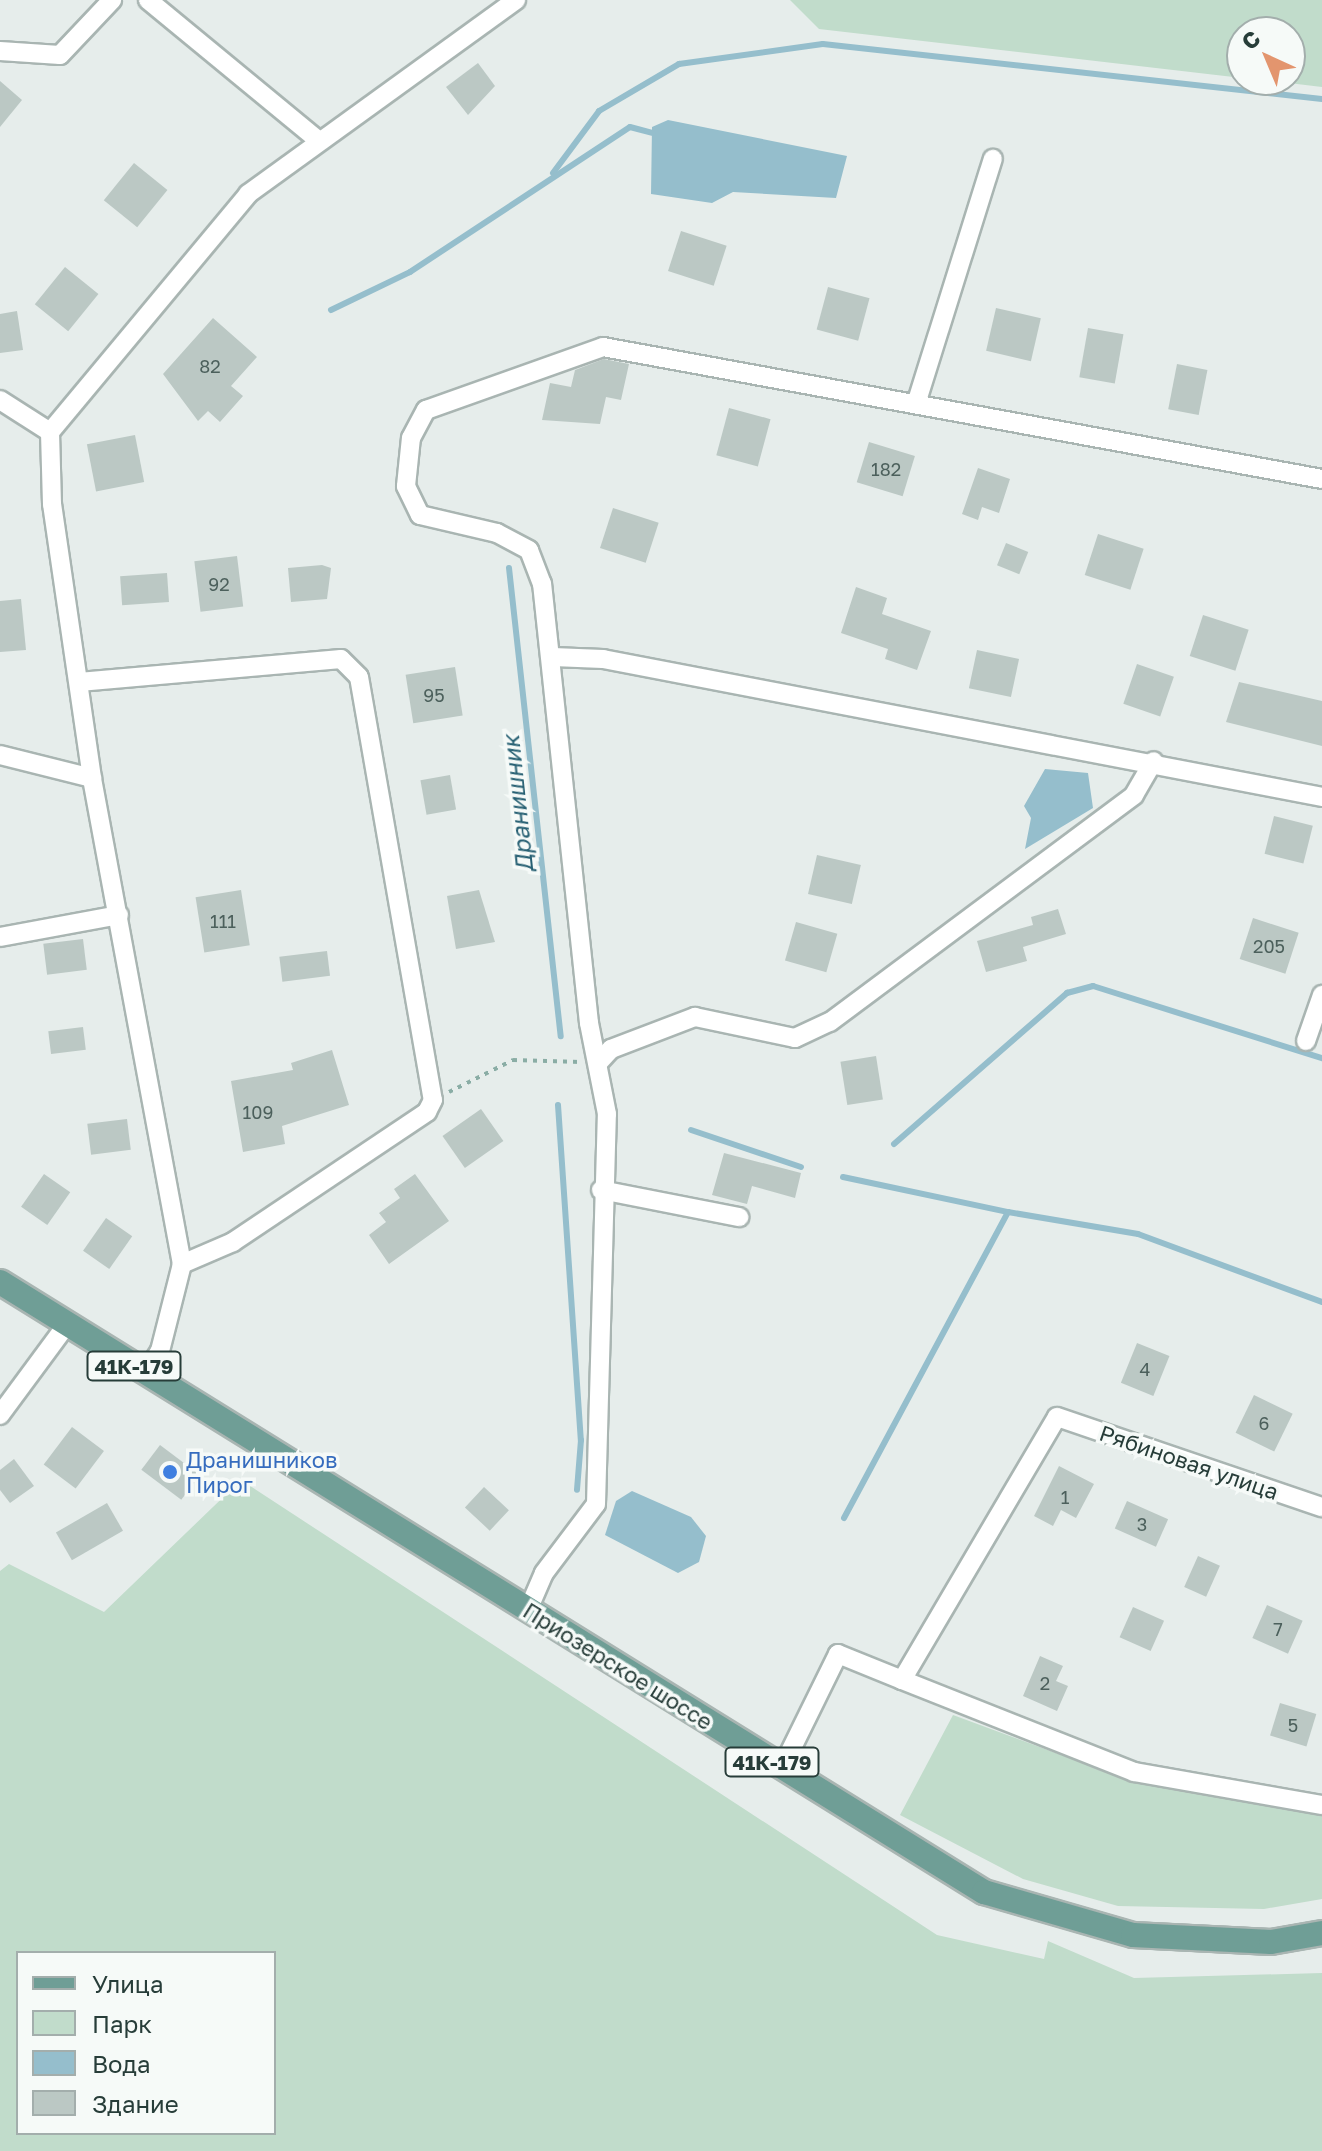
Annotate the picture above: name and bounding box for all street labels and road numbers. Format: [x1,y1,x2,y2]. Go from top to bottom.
road number: 41К-179 [86,1350,182,1382]
street label: Рябиновая улица [1096,1419,1282,1505]
street label: Приозерское шоссе [519,1597,717,1735]
road number: 41К-179 [724,1746,820,1778]

